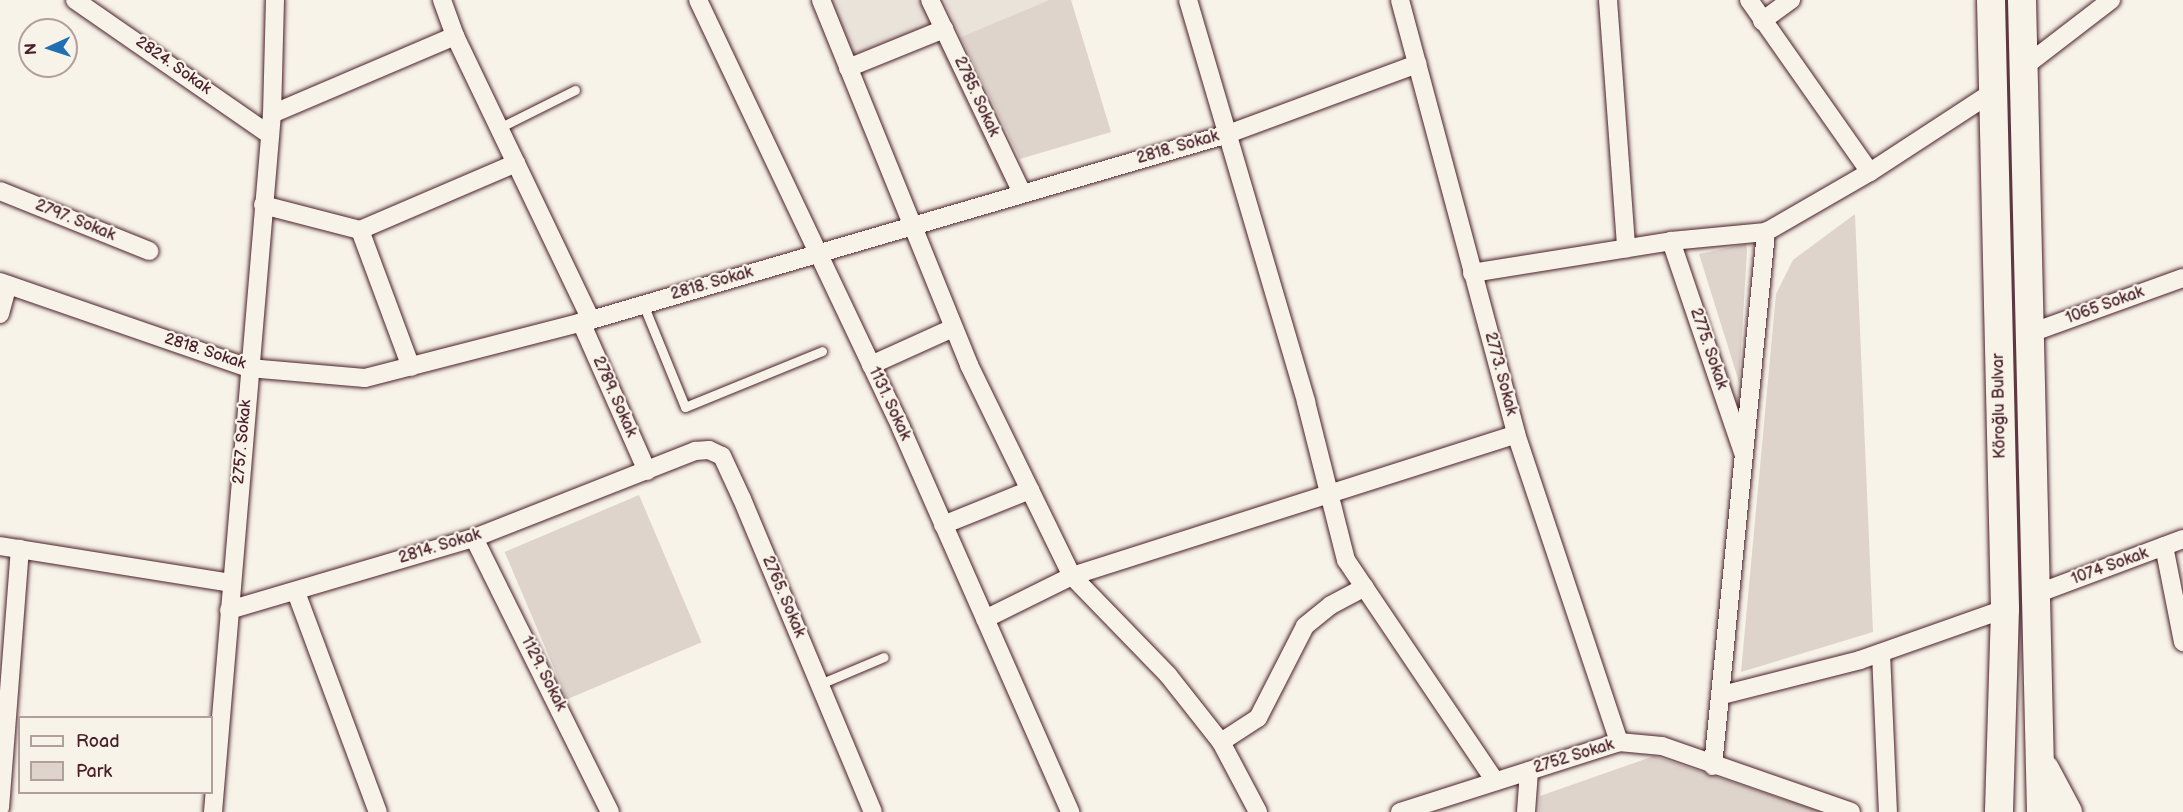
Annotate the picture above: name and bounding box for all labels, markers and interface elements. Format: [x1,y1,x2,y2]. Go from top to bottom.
north arrow [18,18,78,78]
street label: 2824. Sokak [131,33,215,99]
text: N [22,42,41,55]
street label: 2785. Sokak [949,54,1003,140]
street label: 2818. Sokak [1135,127,1221,169]
street label: 2797. Sokak [32,196,118,246]
street label: 2818. Sokak [669,263,755,305]
street label: 1065 Sokak [2063,283,2147,329]
street label: 2775. Sokak [1685,306,1731,392]
street label: 2818. Sokak [162,330,248,374]
street label: 2773. Sokak [1480,330,1520,418]
street label: Köroğlu Bulvar [1989,353,2011,459]
street label: 2789. Sokak [588,354,640,440]
street label: 1131. Sokak [864,364,914,444]
street label: 2757. Sokak [230,399,256,485]
street label: 2814. Sokak [396,525,484,569]
street label: 1074 Sokak [2069,544,2151,590]
street label: 2765. Sokak [757,553,809,641]
street label: 1129. Sokak [516,633,570,715]
legend [18,716,213,794]
text: Road [76,731,120,752]
street label: 2752 Sokak [1531,736,1617,778]
text: Park [76,761,112,782]

